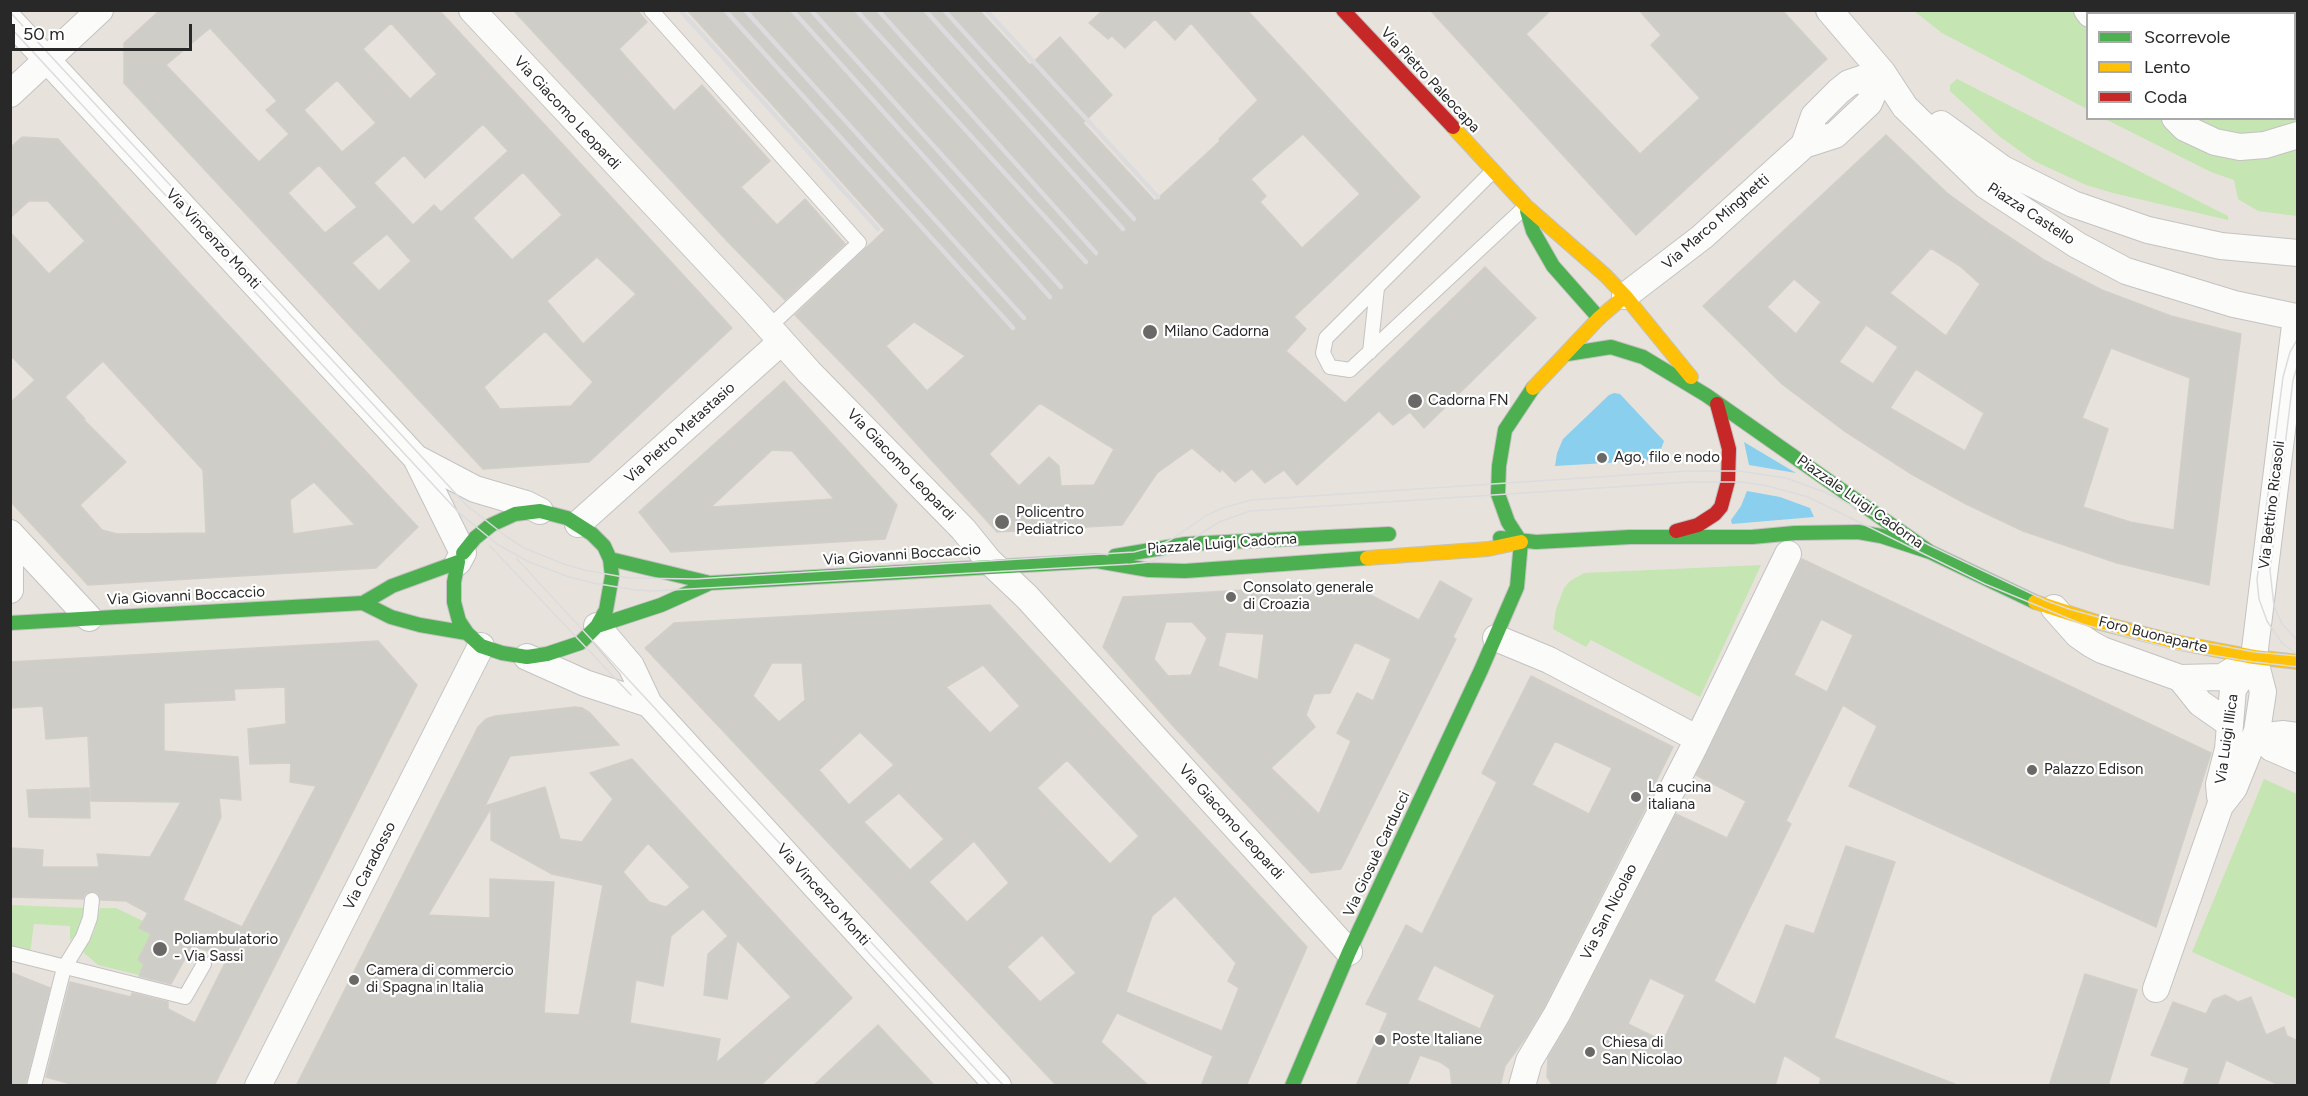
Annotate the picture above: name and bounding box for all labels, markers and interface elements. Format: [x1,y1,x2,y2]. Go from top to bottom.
scale bar [15,12,195,50]
legend [2086,12,2296,120]
text: 50 m [23,23,65,45]
street label: Via Pietro Paleocapa [1377,24,1483,136]
text: Scorrevole [2144,26,2230,48]
street label: Via Giacomo Leopardi [510,53,624,173]
text: Lento [2144,56,2190,78]
text: Coda [2144,86,2187,108]
street label: Via Marco Minghetti [1659,171,1773,273]
street label: Piazza Castello [1984,179,2078,249]
street label: Via Vincenzo Monti [162,185,264,293]
marker: Milano Cadorna [1141,323,1159,341]
place label: Milano Cadorna [1164,323,1269,341]
street label: Via Pietro Metastasio [621,379,739,487]
marker: Cadorna FN [1406,392,1424,410]
place label: Cadorna FN [1428,392,1509,410]
street label: Via Giacomo Leopardi [843,405,959,525]
street label: Via Bettino Ricasoli [2255,440,2289,570]
place label: Ago, filo e nodo [1614,449,1720,467]
marker: Ago, filo e nodo [1595,451,1609,465]
street label: Piazzale Luigi Cadorna [1793,452,1927,552]
place label: Policentro Pediatrico [1016,504,1084,539]
marker: Policentro Pediatrico [993,513,1011,531]
street label: Piazzale Luigi Cadorna [1147,530,1297,558]
street label: Via Giovanni Boccaccio [823,541,981,569]
place label: Consolato generale di Croazia [1243,579,1373,614]
street label: Via Giovanni Boccaccio [107,583,265,609]
marker: Consolato generale di Croazia [1224,590,1238,604]
street label: Foro Buonaparte [2097,613,2209,657]
street label: Via Luigi Illica [2212,693,2242,785]
street label: Via Giacomo Leopardi [1175,761,1287,883]
place label: Palazzo Edison [2044,761,2143,779]
marker: Palazzo Edison [2025,763,2039,777]
place label: La cucina italiana [1648,779,1711,814]
street label: Via Giosuè Carducci [1340,788,1414,920]
marker: La cucina italiana [1629,790,1643,804]
street label: Via Caradosso [340,819,400,913]
street label: Via Vincenzo Monti [773,840,873,950]
street label: Via San Nicolao [1577,861,1641,963]
place label: Poliambulatorio - Via Sassi [174,931,278,966]
marker: Poliambulatorio - Via Sassi [151,940,169,958]
place label: Camera di commercio di Spagna in Italia [366,962,514,997]
marker: Camera di commercio di Spagna in Italia [347,973,361,987]
place label: Poste Italiane [1392,1031,1482,1049]
marker: Poste Italiane [1373,1033,1387,1047]
place label: Chiesa di San Nicolao [1602,1034,1682,1069]
marker: Chiesa di San Nicolao [1583,1045,1597,1059]

